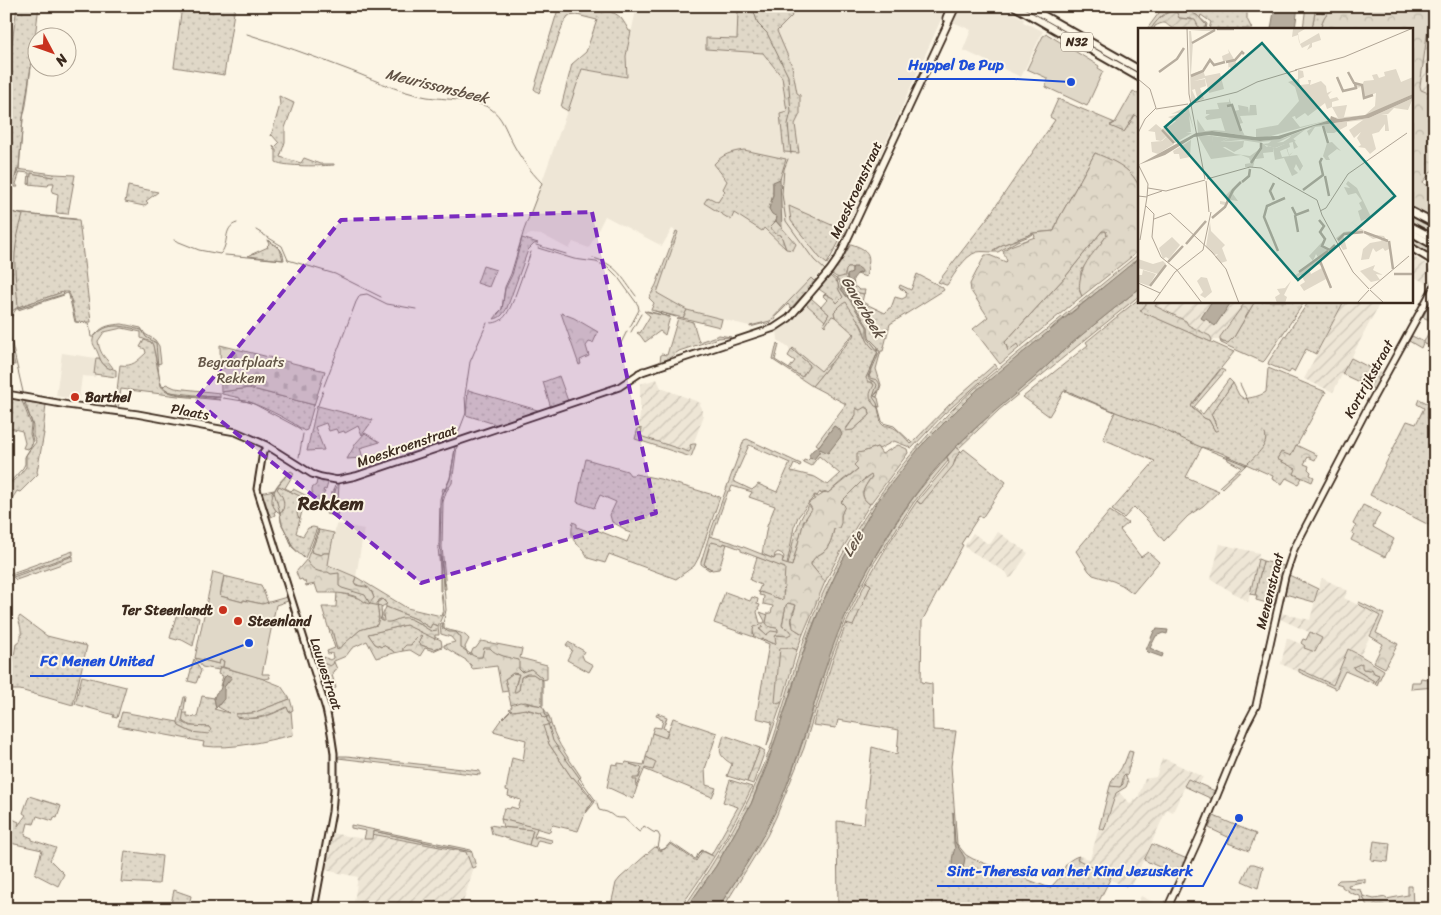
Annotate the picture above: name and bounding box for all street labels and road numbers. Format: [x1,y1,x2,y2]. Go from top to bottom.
road number: N32 [1061,32,1093,52]
street label: Moeskroenstraat [822,137,890,243]
street label: Kortrijkstraat [1337,334,1402,423]
street label: Plaats [169,396,211,428]
street label: Moeskroenstraat [353,417,461,475]
street label: Menenstraat [1248,549,1292,632]
street label: Lauwestraat [302,634,350,714]

